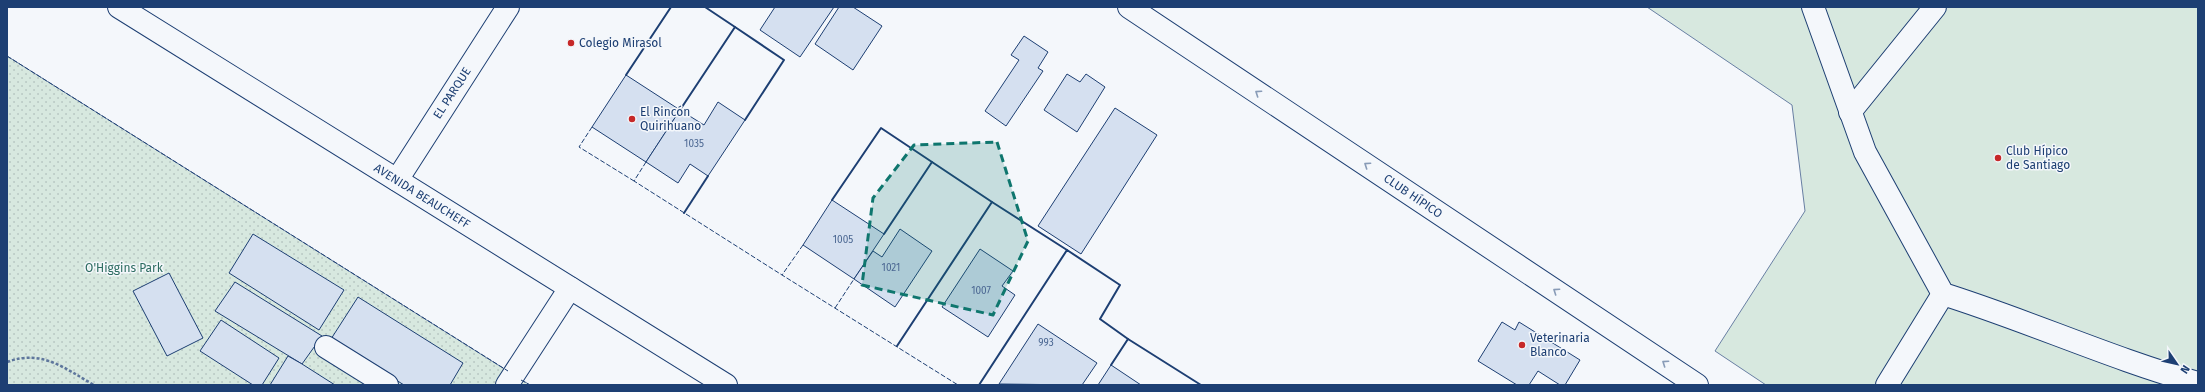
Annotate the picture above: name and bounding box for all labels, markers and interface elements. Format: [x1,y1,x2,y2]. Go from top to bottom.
place label: Colegio Mirasol [579,36,662,50]
marker: Colegio Mirasol [566,38,576,48]
street label: EL PARQUE [430,65,474,121]
one-way arrow [1255,90,1262,98]
place label: El Rincón Quirihuano [640,105,701,133]
marker: El Rincón Quirihuano [627,114,637,124]
house number: 1035 [684,138,704,150]
place label: Club Hípico de Santiago [2006,144,2070,172]
marker: Club Hípico de Santiago [1993,153,2003,163]
street label: AVENIDA BEAUCHEFF [371,161,473,231]
one-way arrow [1364,163,1371,170]
street label: CLUB HÍPICO [1381,170,1446,221]
house number: 1005 [833,234,853,246]
park label: O'Higgins Park [85,261,164,275]
house number: 1021 [882,262,900,274]
house number: 1007 [971,285,991,297]
one-way arrow [1553,288,1560,296]
place label: Veterinaria Blanco [1530,331,1590,359]
house number: 993 [1038,337,1054,349]
marker: Veterinaria Blanco [1517,340,1527,350]
north arrow [2157,344,2197,384]
one-way arrow [1662,361,1669,368]
text: N [2177,363,2192,376]

